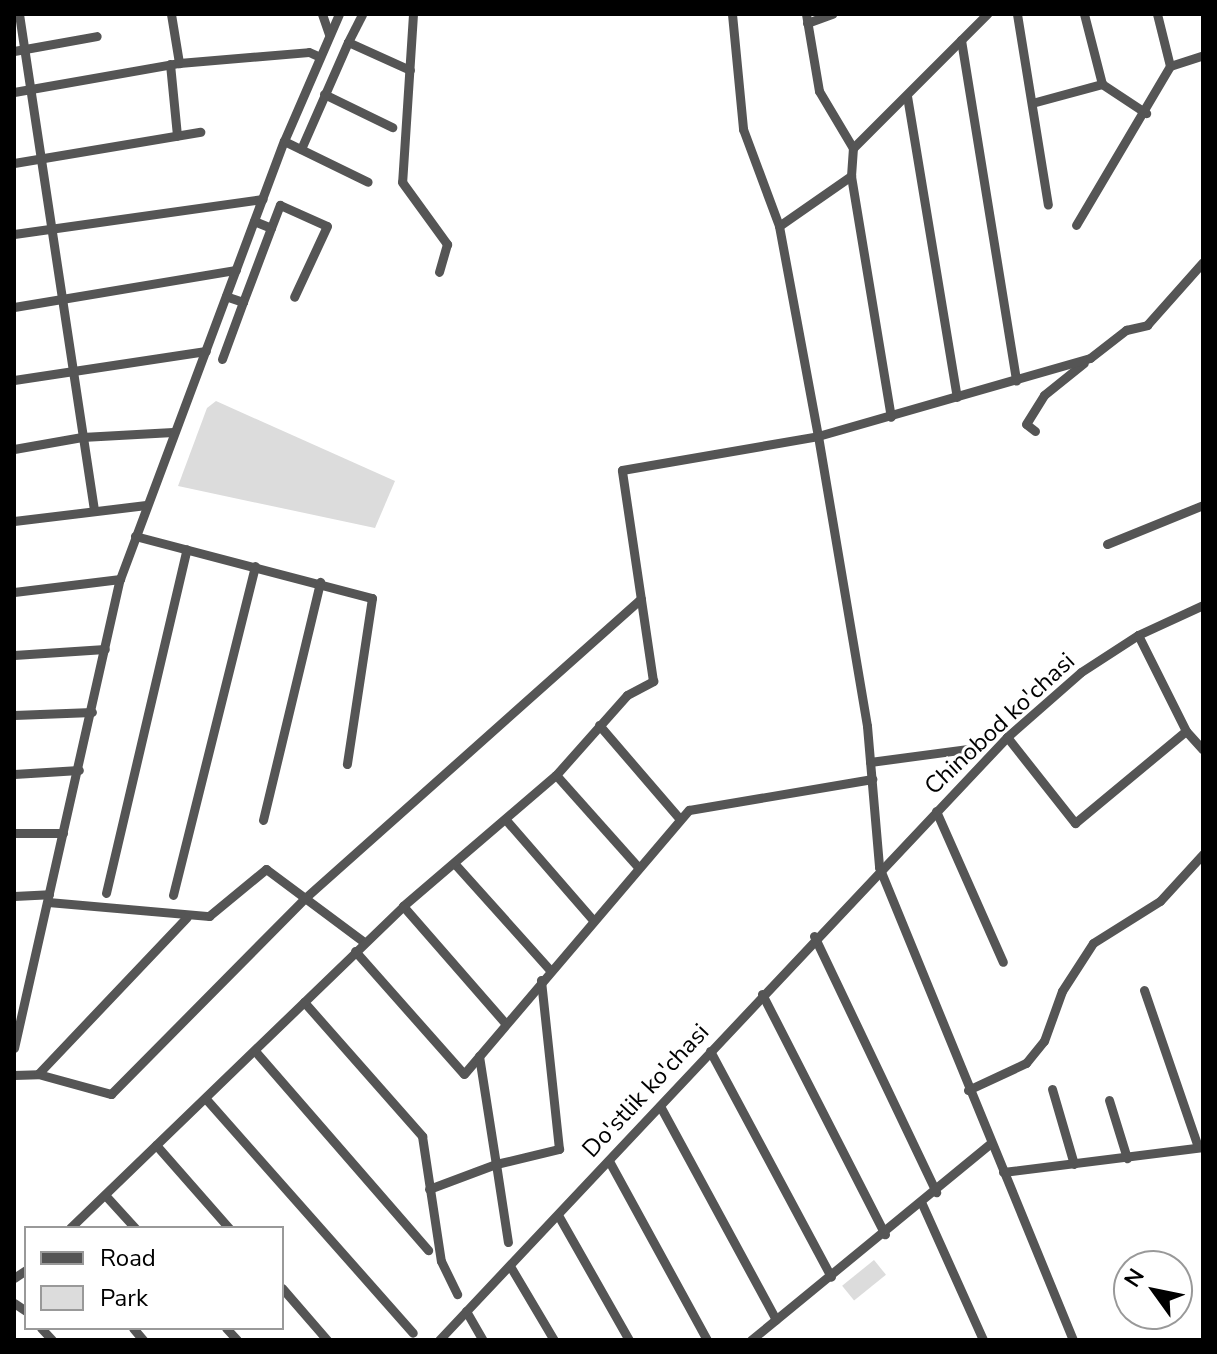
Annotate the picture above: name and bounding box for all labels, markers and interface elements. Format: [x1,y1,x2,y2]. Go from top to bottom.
street label: Chinobod ko'chasi [919,647,1081,801]
street label: Do'stlik ko'chasi [577,1018,715,1164]
legend [24,1226,284,1330]
text: Road [100,1242,156,1274]
north arrow [1113,1250,1193,1330]
text: N [1117,1263,1152,1293]
text: Park [100,1282,148,1314]

